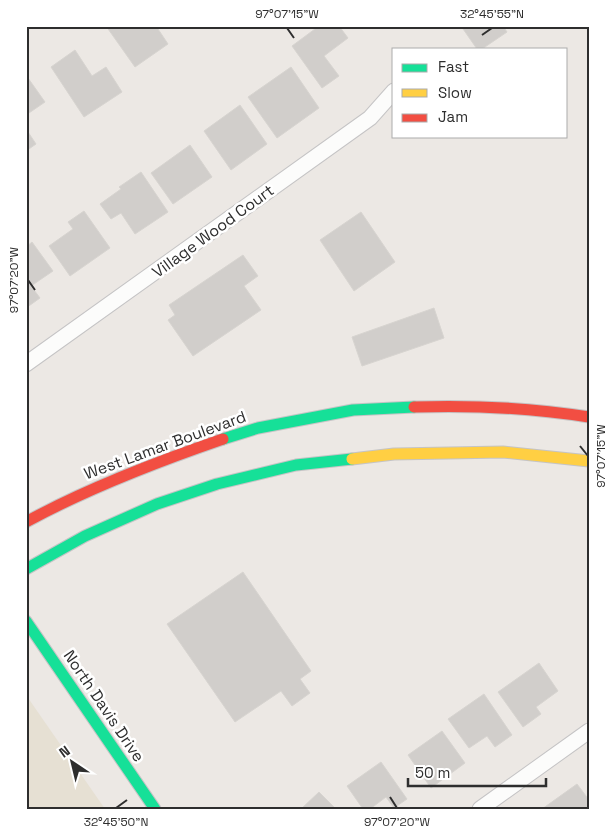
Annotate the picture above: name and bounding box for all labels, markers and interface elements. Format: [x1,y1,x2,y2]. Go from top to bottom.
text: 97°07'15"W [255,6,319,22]
text: 32°45'55"N [460,6,524,22]
legend [392,48,568,138]
text: Fast [438,57,469,76]
text: Slow [438,83,472,102]
text: Jam [438,107,468,126]
street label: Village Wood Court [148,180,278,282]
text: 97°07'20"W [6,246,22,313]
street label: West Lamar Boulevard [81,406,249,484]
text: 97°07'15"W [593,424,609,488]
street label: North Davis Drive [60,646,148,766]
north arrow [48,738,98,788]
scale bar [408,755,545,787]
text: 50 m [415,763,450,782]
text: 32°45'50"N [84,814,148,830]
text: 97°07'20"W [364,814,431,830]

